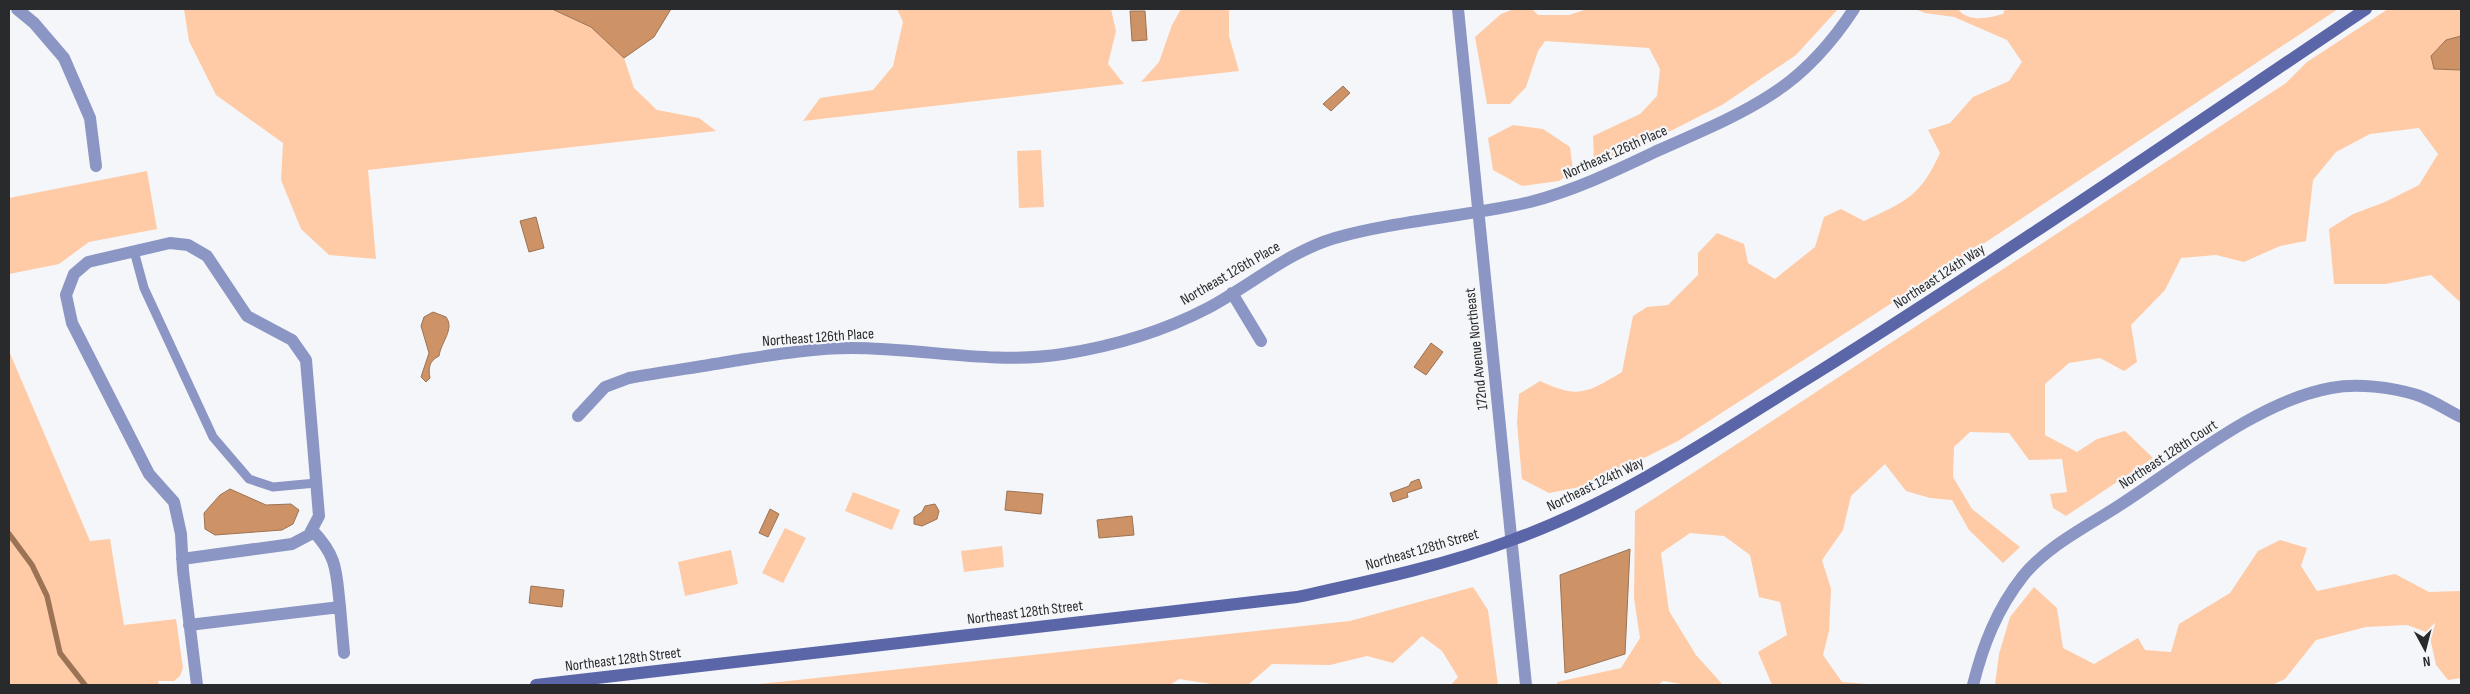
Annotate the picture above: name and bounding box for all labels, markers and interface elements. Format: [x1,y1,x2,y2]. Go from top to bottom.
street label: Northeast 126th Place [1560,121,1670,184]
street label: Northeast 126th Place [1177,237,1283,310]
street label: Northeast 124th Way [1890,240,1989,313]
street label: 172nd Avenue Northeast [1461,287,1492,411]
street label: Northeast 126th Place [762,324,875,351]
street label: Northeast 128th Court [2115,415,2221,493]
street label: Northeast 124th Way [1544,453,1647,516]
street label: Northeast 128th Street [1363,524,1481,575]
street label: Northeast 128th Street [966,596,1085,629]
north arrow [2400,624,2450,674]
street label: Northeast 128th Street [564,643,683,676]
text: N [2422,653,2431,670]

